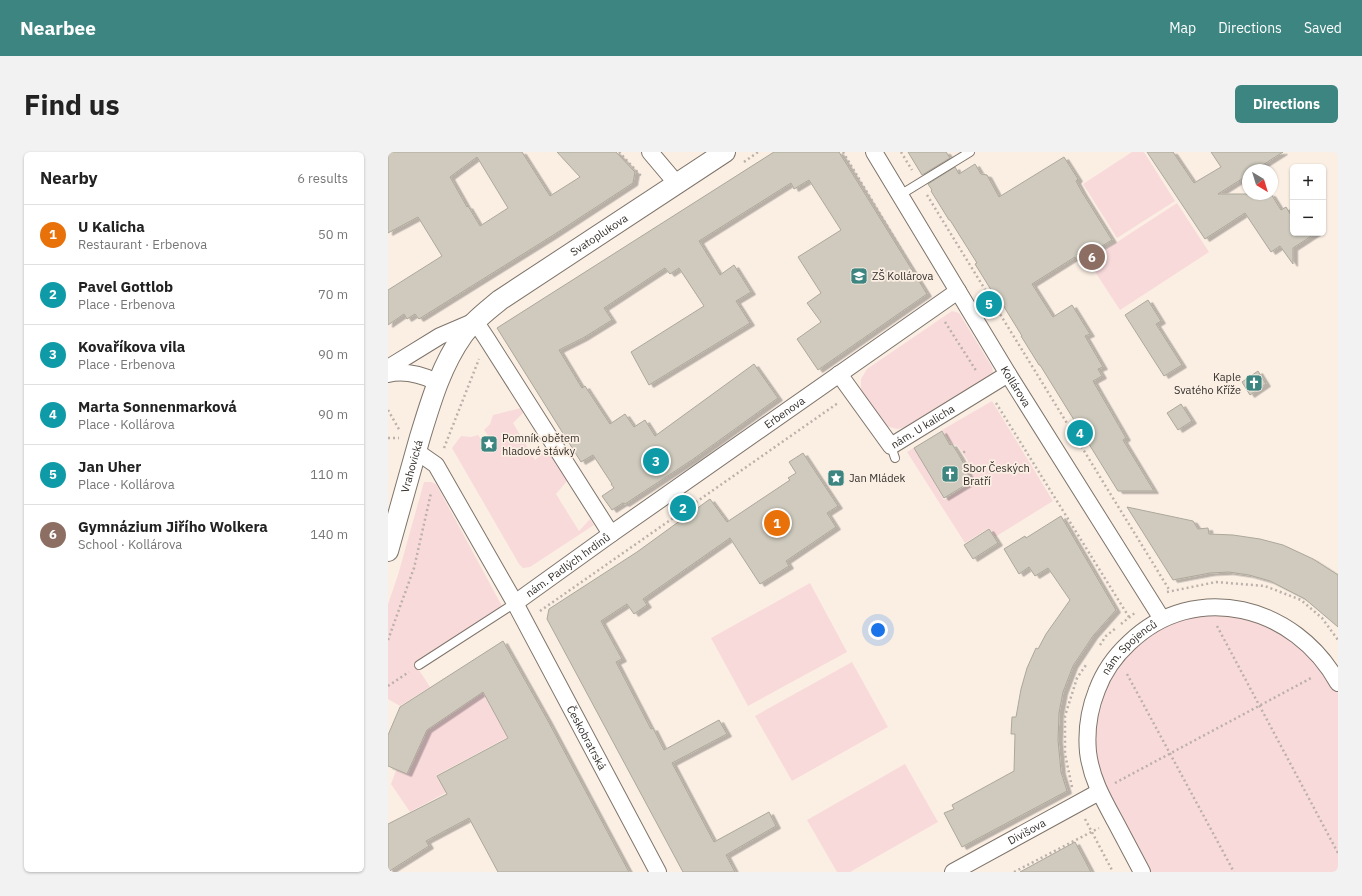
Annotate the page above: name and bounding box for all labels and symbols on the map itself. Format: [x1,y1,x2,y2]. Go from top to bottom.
north arrow [1242,164,1278,200]
street label: Svatoplukova [567,211,630,259]
pin: 6 [1079,242,1105,272]
school or university icon: ZŠ Kollárova [849,266,869,286]
place label: ZŠ Kollárova [872,269,933,283]
pin: 5 [976,289,1002,319]
street label: Kollárova [998,363,1034,410]
place label: Kaple Svatého Kříže [1174,370,1241,397]
church icon: Kaple Svatého Kříže [1244,373,1264,393]
street label: Erbenova [761,393,808,432]
street label: nám. U kalicha [888,401,957,451]
pin: 4 [1067,418,1093,448]
place label: Pomník obětem hladové stávky [502,431,580,458]
place icon: Pomník obětem hladové stávky [479,434,499,454]
street label: Vrahovická [398,438,426,494]
pin: 3 [643,446,669,476]
place label: Sbor Českých Bratří [963,461,1030,488]
church icon: Sbor Českých Bratří [940,464,960,484]
place icon: Jan Mládek [826,468,846,488]
place label: Jan Mládek [849,471,906,485]
pin: 2 [670,493,696,523]
pin: 1 [764,508,790,538]
street label: nám. Padlých hrdinů [523,530,613,600]
street label: nám. Spojenců [1098,617,1159,677]
your location [868,620,888,640]
street label: Českobratrská [564,703,610,773]
street label: Divišova [1005,816,1048,848]

